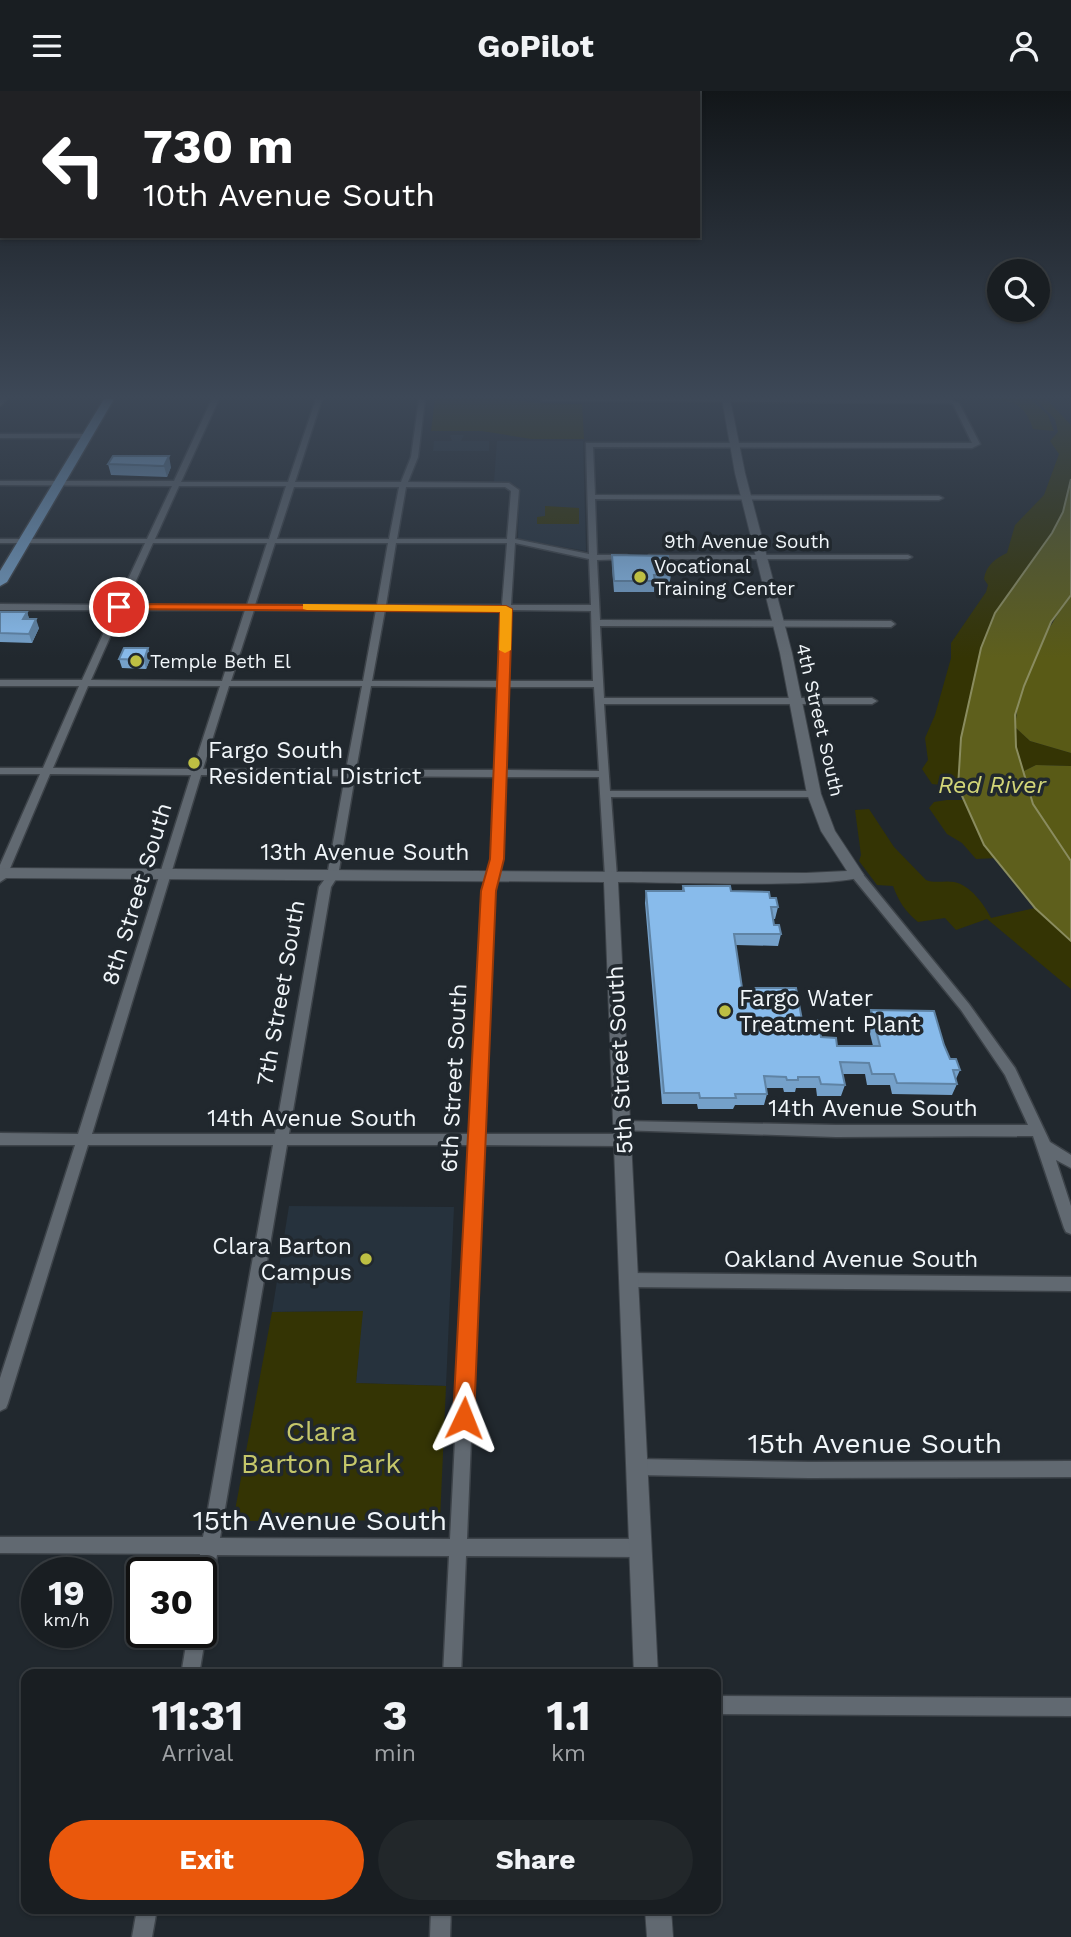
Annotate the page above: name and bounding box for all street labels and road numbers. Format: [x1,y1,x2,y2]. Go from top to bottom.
street label: 9th Avenue South [664,530,830,553]
street label: 4th Street South [791,641,849,799]
street label: 8th Street South [96,799,178,989]
street label: 13th Avenue South [261,839,469,866]
street label: 7th Street South [251,898,311,1088]
street label: 5th Street South [602,965,638,1155]
street label: 6th Street South [436,983,472,1173]
street label: 14th Avenue South [768,1095,978,1122]
street label: 14th Avenue South [207,1105,417,1132]
street label: Oakland Avenue South [724,1246,978,1273]
street label: 15th Avenue South [748,1427,1002,1460]
street label: 15th Avenue South [193,1504,447,1537]

